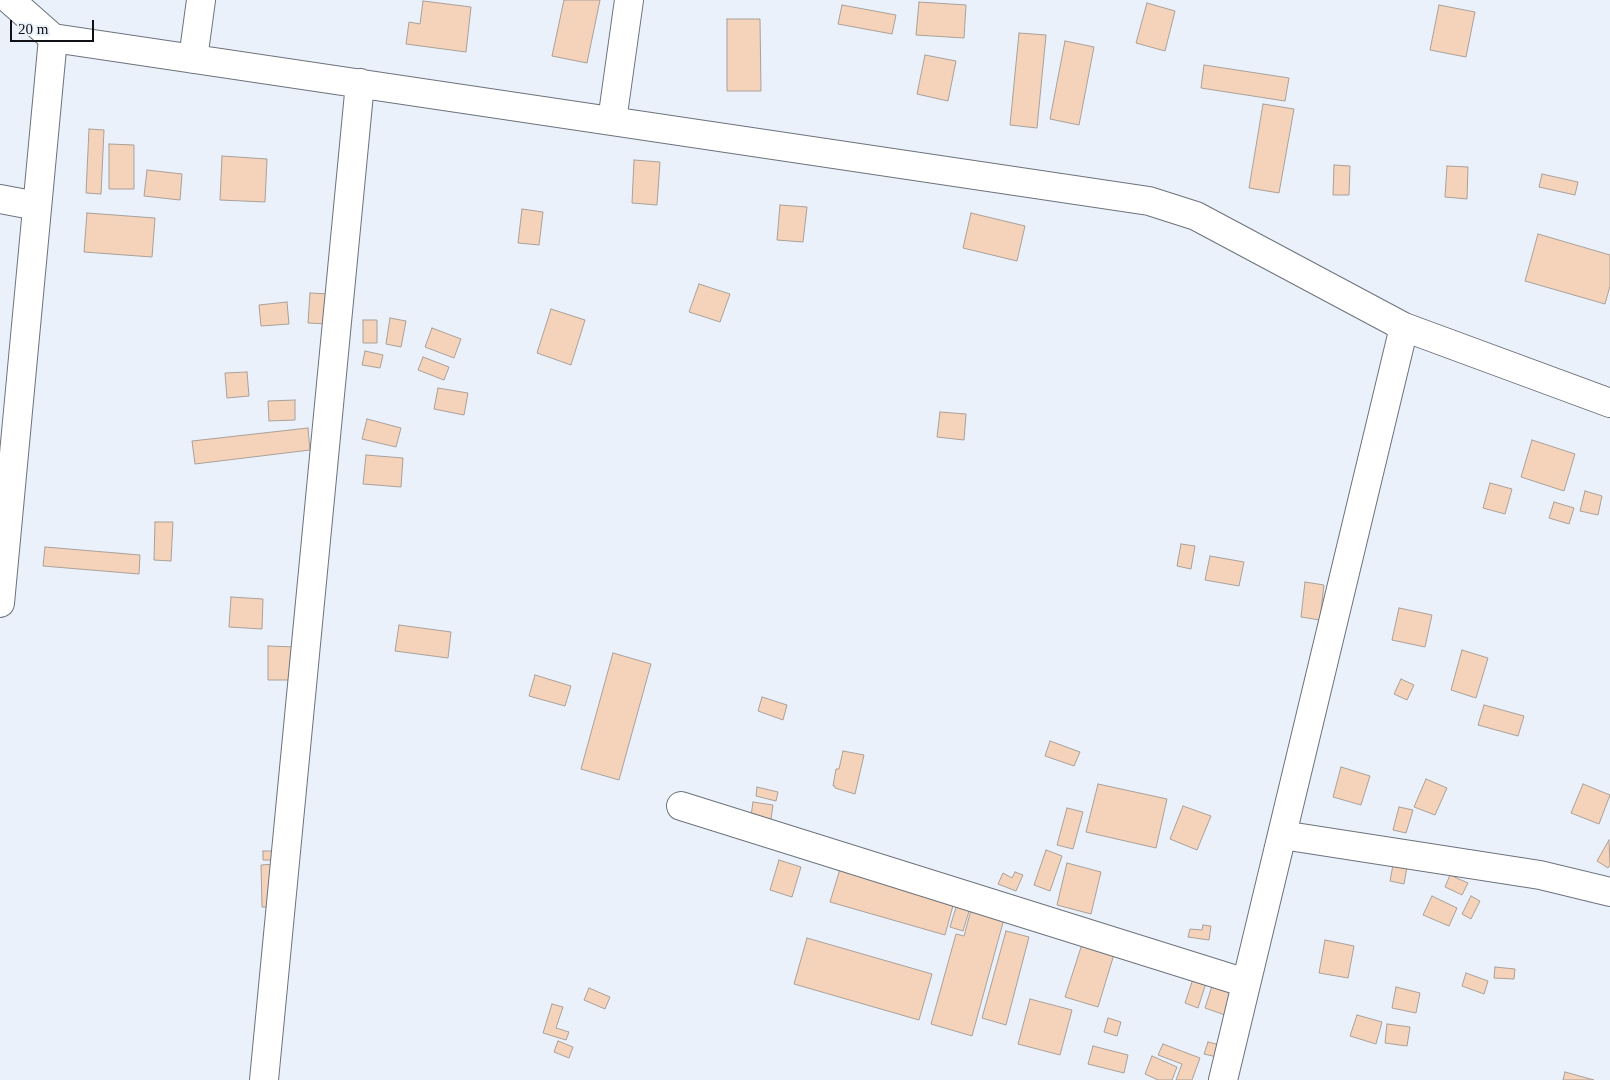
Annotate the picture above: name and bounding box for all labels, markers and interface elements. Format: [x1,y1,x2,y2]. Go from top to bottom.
scale bar [12,10,96,42]
text: 20 m [18,21,48,37]

